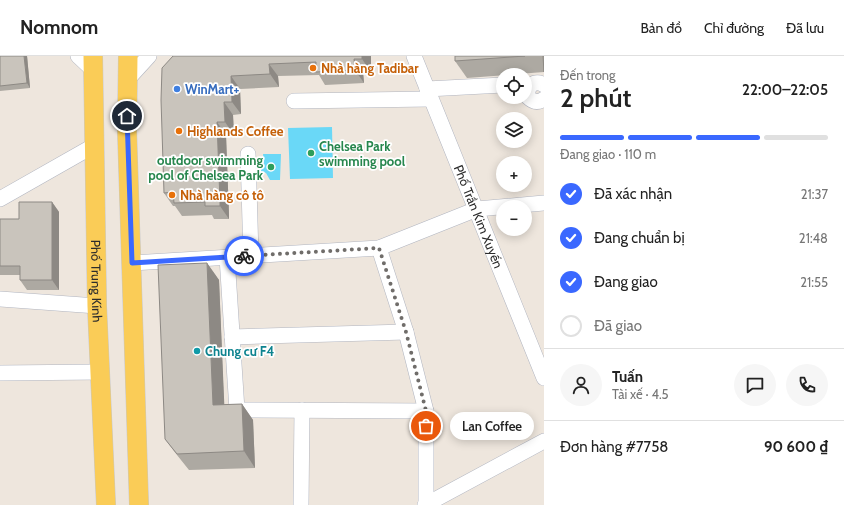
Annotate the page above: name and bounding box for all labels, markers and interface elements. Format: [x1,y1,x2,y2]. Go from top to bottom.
text: Nomnom [20,16,98,39]
text: Bản đồ [640,19,682,37]
text: Chỉ đường [704,19,764,37]
text: Đã lưu [786,19,824,37]
place label: Nhà hàng Tadibar [321,60,419,76]
marker: Nhà hàng Tadibar [308,63,318,73]
text: Đến trong [560,67,616,83]
map controls [496,68,532,236]
button: locate [496,68,532,104]
place label: WinMart+ [185,81,240,97]
text: 22:00–22:05 [742,81,828,99]
text: 2 phút [560,82,631,114]
marker: WinMart+ [172,84,182,94]
pin [110,99,144,133]
icon: home [116,105,138,127]
button: layers [496,112,532,148]
place label: Highlands Coffee [187,123,284,139]
marker: Highlands Coffee [174,126,184,136]
place label: Chelsea Park swimming pool [319,138,406,169]
text: Đang giao · 110 m [560,146,656,162]
marker: Chelsea Park swimming pool [306,148,316,158]
place label: outdoor swimming pool of Chelsea Park [148,152,264,183]
button: + [496,156,532,192]
marker: outdoor swimming pool of Chelsea Park [266,162,276,172]
street label: Phố Trần Kim Xuyến [451,162,507,271]
icon: check [560,183,582,205]
text: Đã xác nhận [594,185,672,203]
text: 21:37 [801,186,828,202]
place label: Nhà hàng cô tô [180,187,265,203]
marker: Nhà hàng cô tô [167,190,177,200]
button: − [496,200,532,236]
icon: check [560,227,582,249]
text: Đang chuẩn bị [594,229,685,247]
text: 21:48 [799,230,828,246]
courier [224,236,264,276]
street label: Phố Trung Kính [88,239,106,323]
icon: bike [233,245,255,267]
icon: check [560,271,582,293]
text: Đang giao [594,273,658,291]
text: 21:55 [800,274,828,290]
text: Đã giao [594,317,642,335]
place label: Chung cư F4 [205,343,274,359]
marker: Chung cư F4 [192,346,202,356]
button: person [560,364,602,406]
button: chat [734,364,776,406]
button: phone [786,364,828,406]
text: Tuấn [612,368,643,386]
text: Tài xế · 4.5 [612,386,669,402]
pin [409,409,443,443]
callout: Lan Coffee [450,412,534,440]
icon: bag [415,415,437,437]
text: Lan Coffee [462,418,522,434]
text: Đơn hàng #7758 [560,438,668,456]
text: 90 600 ₫ [764,438,828,456]

